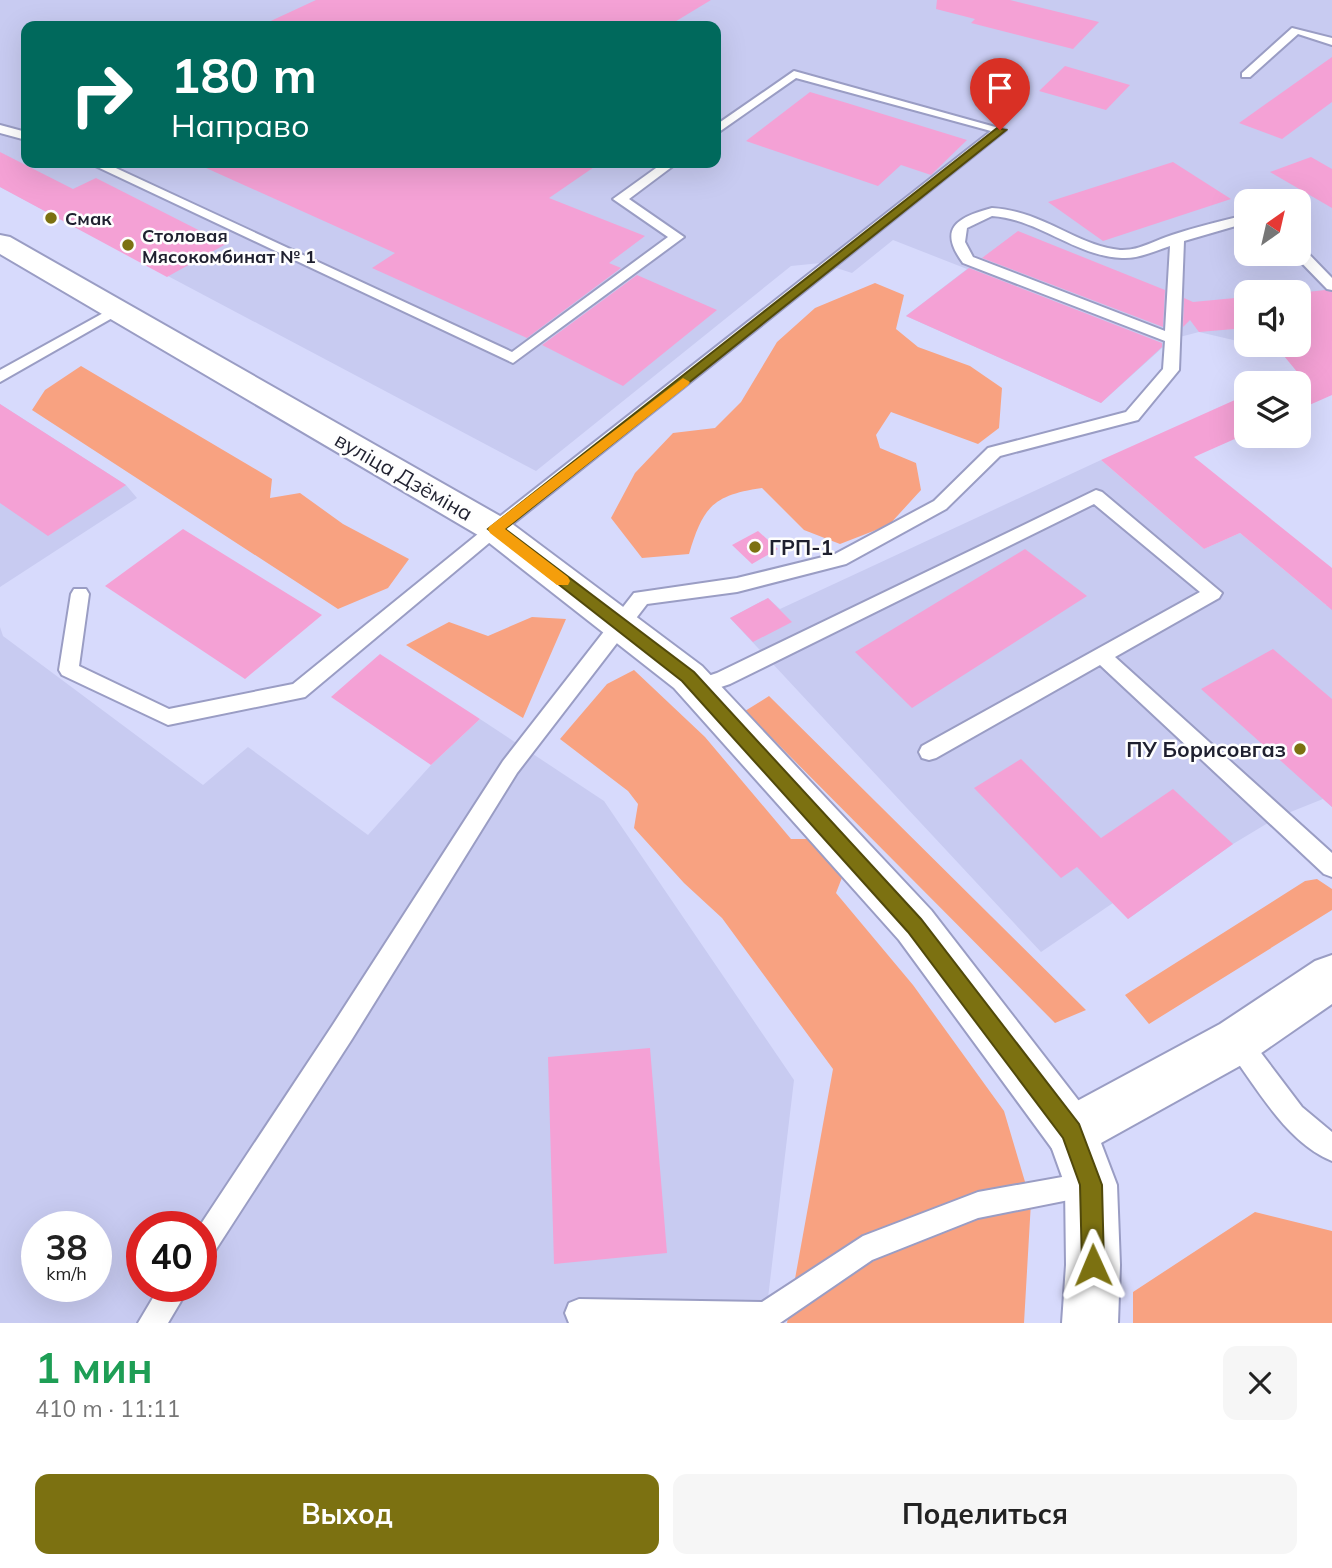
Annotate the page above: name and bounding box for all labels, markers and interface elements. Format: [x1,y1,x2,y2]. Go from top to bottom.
text: 180 m [171,44,317,105]
icon: right [56,49,147,140]
pin [970,58,1030,130]
icon: arrive [981,69,1019,107]
text: Направо [171,105,310,145]
north arrow [1234,189,1311,266]
map controls [1234,189,1311,448]
place label: Смак [65,207,112,230]
marker: Смак [43,210,59,226]
place label: Столовая Мясокомбинат № 1 [142,224,316,268]
marker: Столовая Мясокомбинат № 1 [120,237,136,253]
button: sound [1234,280,1311,357]
button: layers [1234,371,1311,448]
street label: вуліца Дзёміна [330,426,478,526]
place label: ГРП-1 [769,534,833,560]
marker: ГРП-1 [747,539,763,555]
place label: ПУ Борисовгаз [1126,736,1286,762]
marker: ПУ Борисовгаз [1292,741,1308,757]
speed limit sign: 40 [126,1211,217,1302]
text: 38 [45,1225,88,1269]
position arrow [1056,1228,1130,1302]
text: km/h [46,1262,87,1285]
text: 1 мин [35,1341,153,1394]
button: close [1223,1346,1297,1420]
text: 410 m · 11:11 [35,1394,180,1423]
button: Выход [35,1474,659,1554]
button: Поделиться [673,1474,1297,1554]

